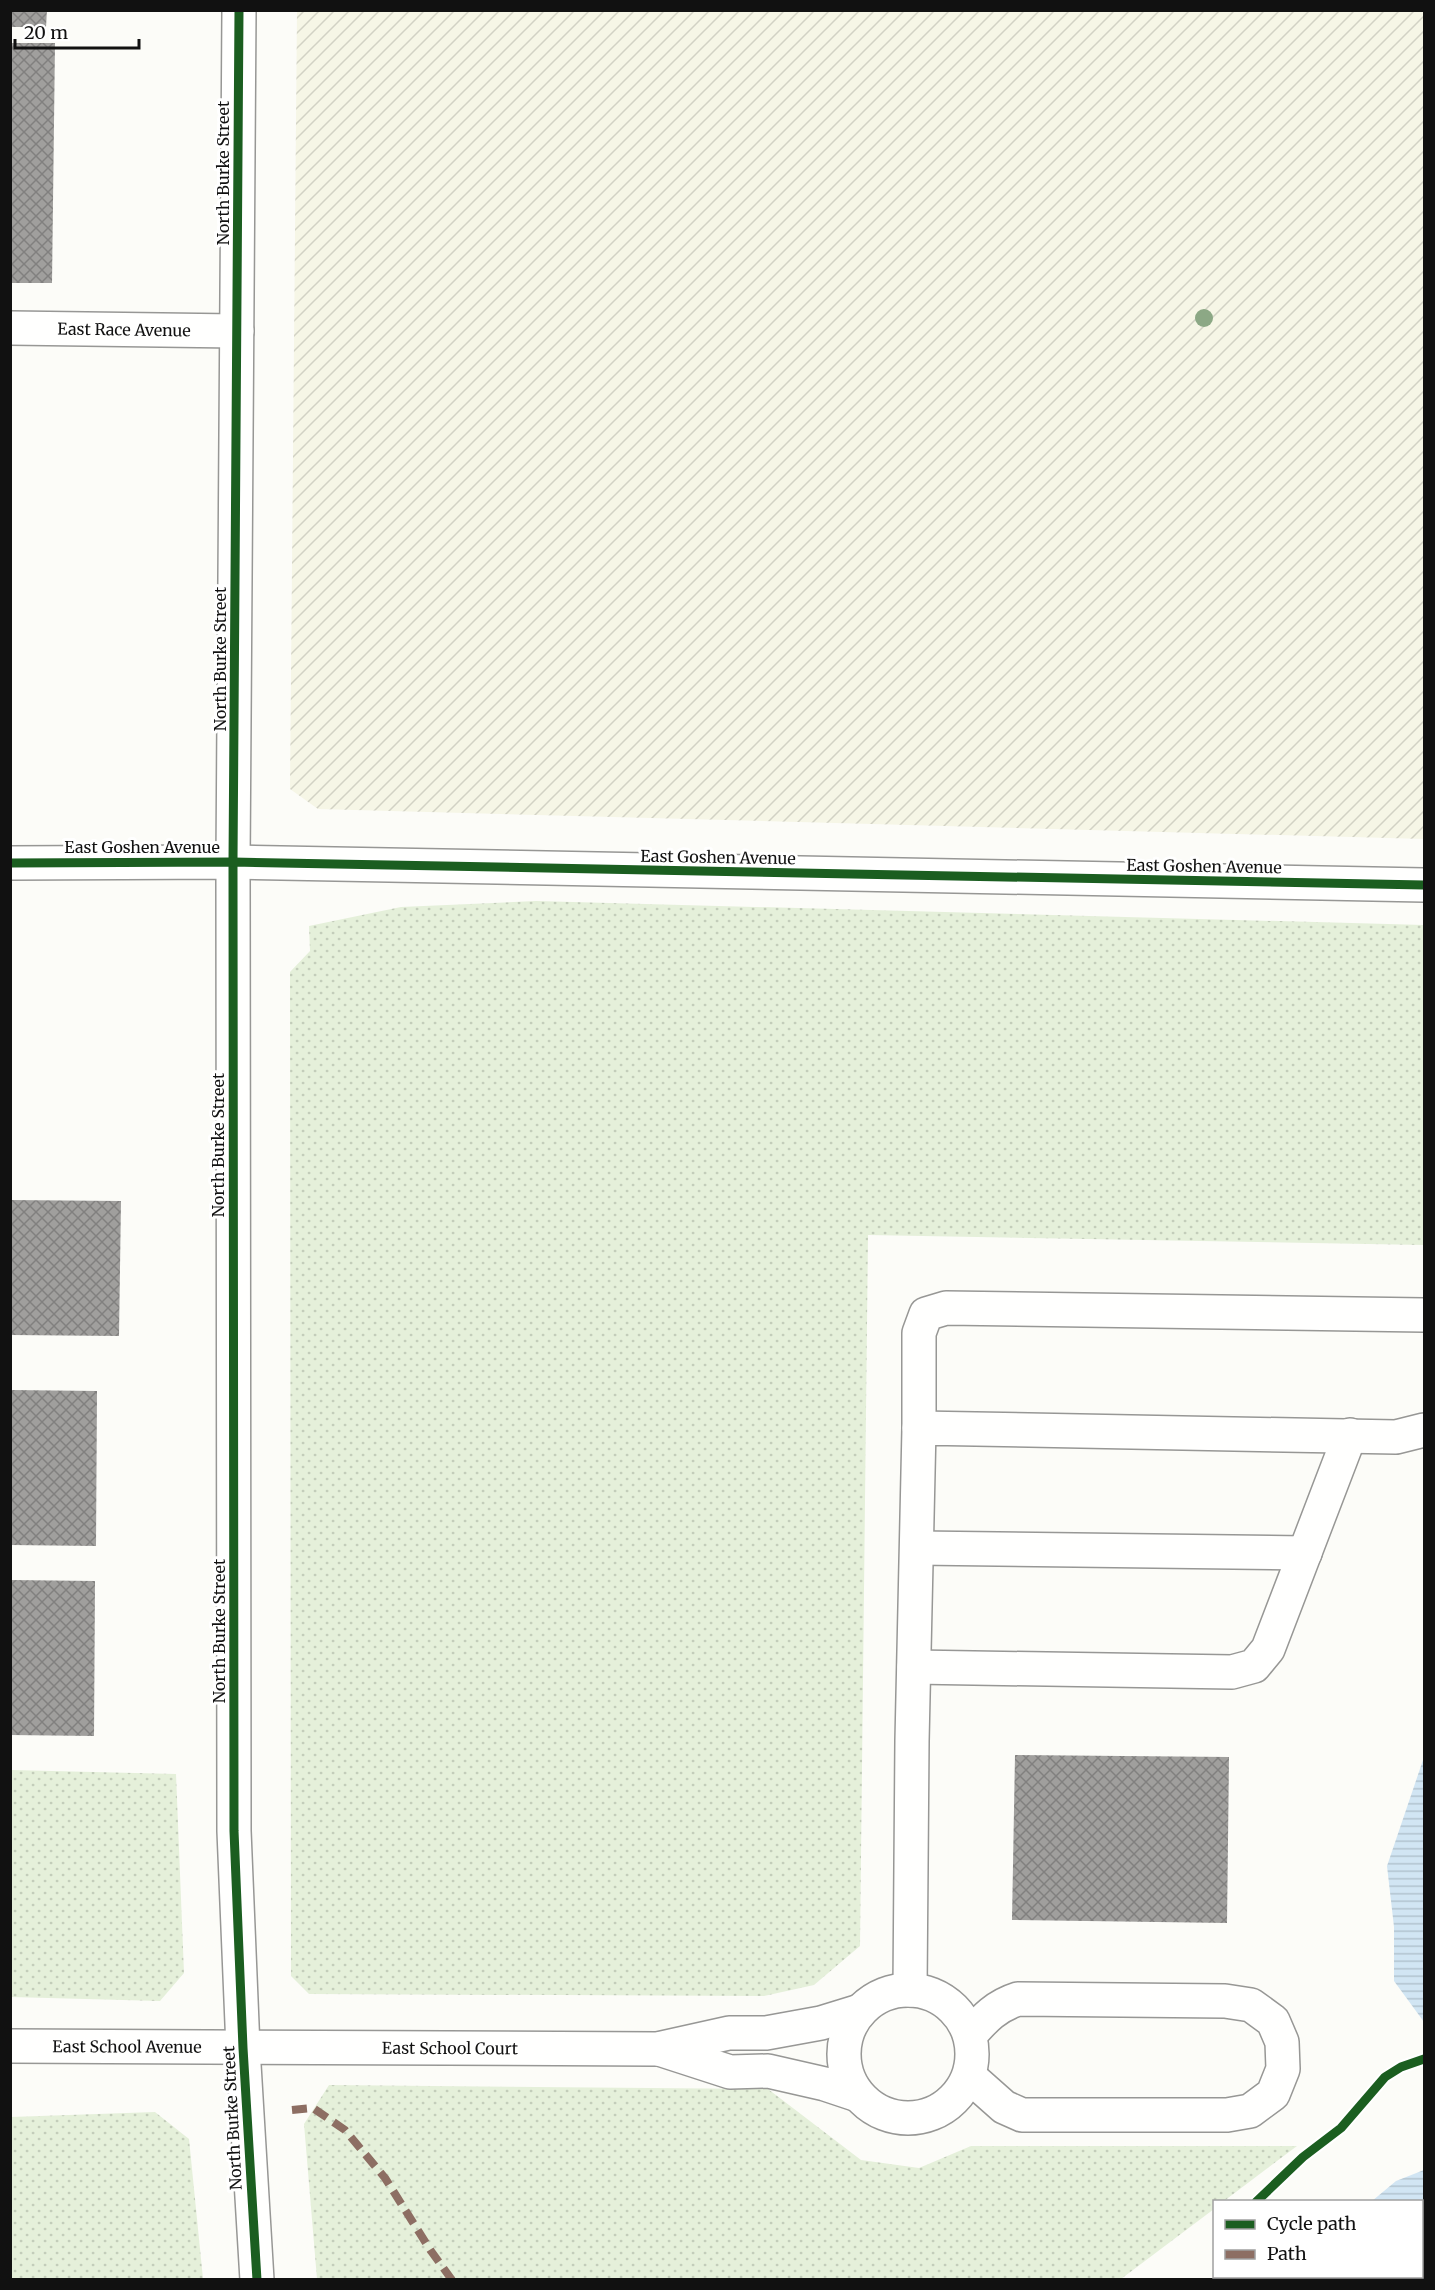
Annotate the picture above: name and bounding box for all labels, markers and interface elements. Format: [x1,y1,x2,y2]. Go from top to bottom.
scale bar [15,12,140,50]
text: 20 m [24,21,68,44]
street label: North Burke Street [213,100,233,245]
street label: East Race Avenue [57,319,191,340]
street label: North Burke Street [210,586,230,731]
street label: East Goshen Avenue [64,837,220,857]
street label: East Goshen Avenue [640,846,796,868]
street label: East Goshen Avenue [1126,855,1282,877]
street label: North Burke Street [208,1072,228,1217]
street label: North Burke Street [209,1558,229,1703]
street label: East School Avenue [52,2036,202,2057]
street label: East School Court [382,2038,519,2058]
street label: North Burke Street [218,2045,246,2191]
legend [1213,2200,1423,2278]
text: Cycle path [1267,2212,1357,2235]
text: Path [1267,2242,1307,2265]

